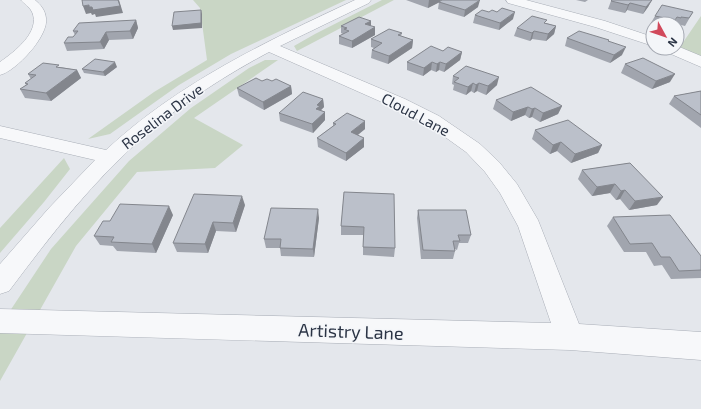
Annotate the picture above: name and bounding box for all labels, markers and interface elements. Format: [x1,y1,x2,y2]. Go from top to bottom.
north arrow [645,16,685,56]
text: N [665,36,681,50]
street label: Roselina Drive [118,79,206,153]
street label: Cloud Lane [379,89,453,139]
street label: Artistry Lane [298,318,404,344]

